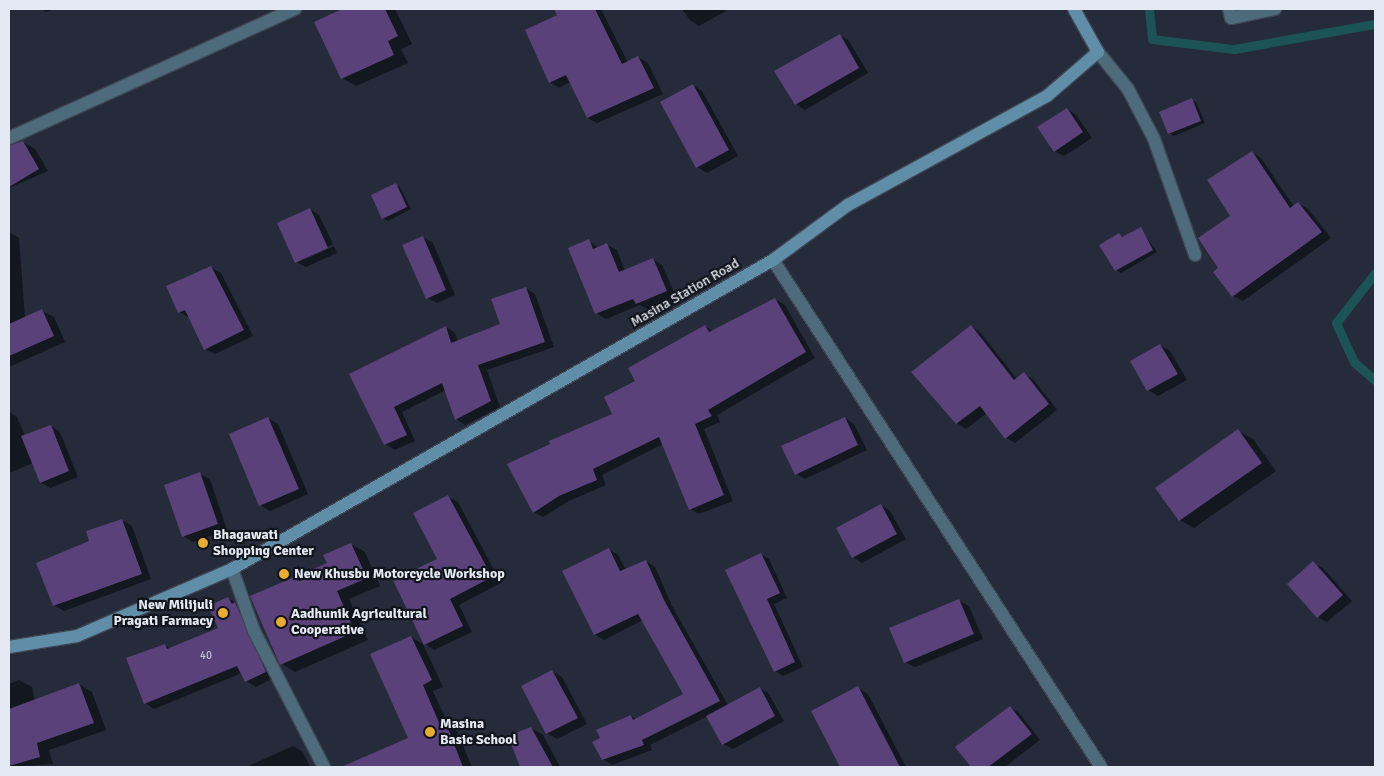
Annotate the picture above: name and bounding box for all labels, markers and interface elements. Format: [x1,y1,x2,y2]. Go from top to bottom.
street label: Masina Station Road [628,255,742,331]
place label: Bhagawati Shopping Center [213,527,314,560]
marker: Bhagawati Shopping Center [197,537,209,549]
place label: New Khusbu Motorcycle Workshop [294,566,505,582]
marker: New Khusbu Motorcycle Workshop [278,568,290,580]
place label: New Milijuli Pragati Farmacy [114,597,213,630]
place label: Aadhunik Agricultural Cooperative [291,606,427,638]
marker: New Milijuli Pragati Farmacy [217,607,229,619]
marker: Aadhunik Agricultural Cooperative [275,616,287,628]
house number: 40 [200,649,212,663]
place label: Masina Basic School [440,716,517,749]
marker: Masina Basic School [424,726,436,738]

